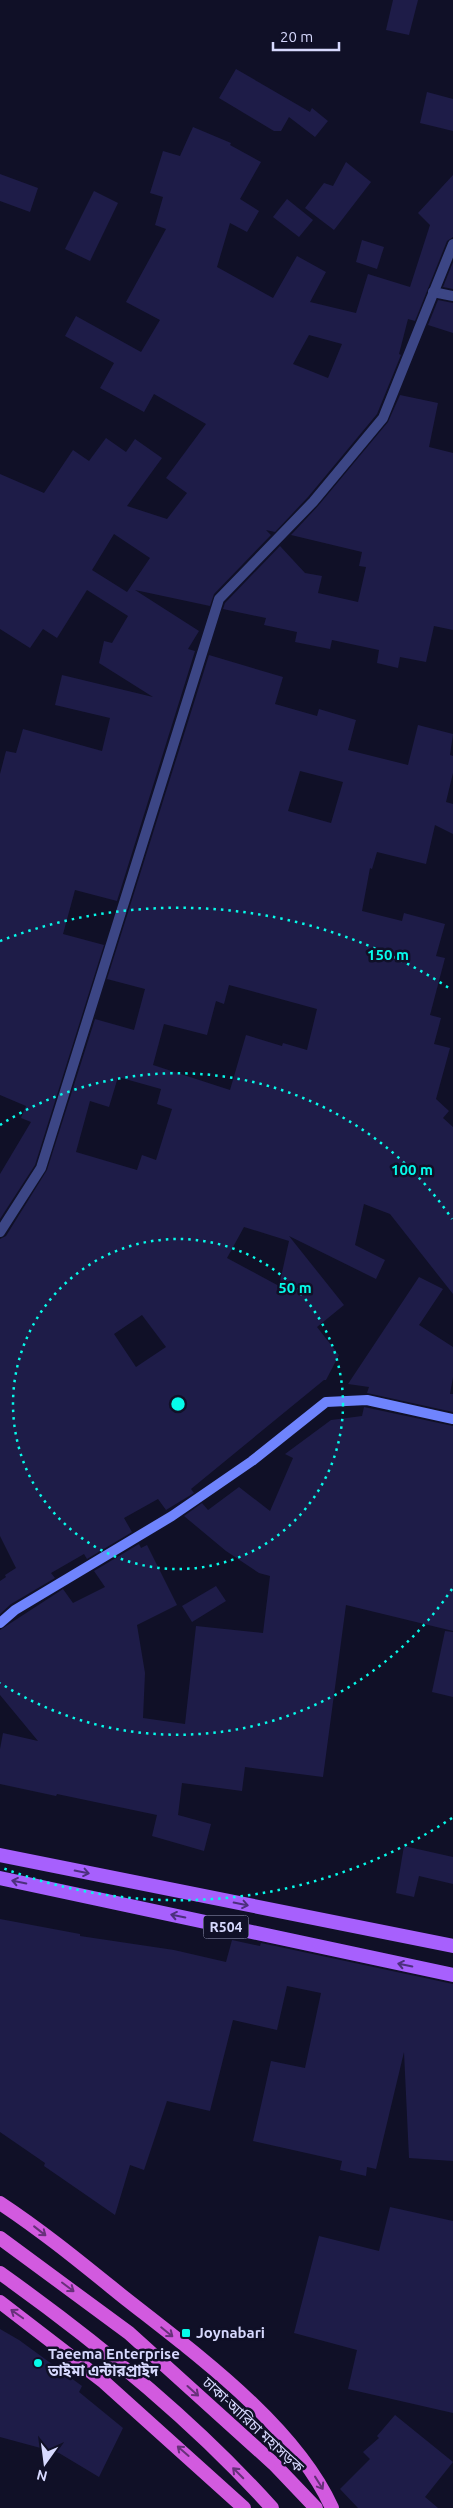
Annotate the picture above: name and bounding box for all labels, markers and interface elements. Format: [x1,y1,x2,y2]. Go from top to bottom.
scale bar [273,20,339,52]
text: 20 m [280,28,313,45]
text: 150 m [367,946,409,963]
text: 100 m [391,1161,433,1178]
text: 50 m [278,1279,312,1296]
centre of rings [169,1395,187,1413]
one-way arrow [74,1867,90,1877]
one-way arrow [12,1877,28,1886]
one-way arrow [233,1899,249,1909]
one-way arrow [170,1911,186,1920]
road number: R504 [204,1915,248,1938]
one-way arrow [398,1960,414,1969]
one-way arrow [33,2225,46,2236]
one-way arrow [61,2282,75,2292]
one-way arrow [10,2309,24,2319]
place label: Joynabari [196,2324,265,2341]
one-way arrow [160,2326,173,2337]
marker: Joynabari [180,2327,192,2339]
place label: Taeema Enterprise তাইমা এন্টারপ্রাইদ [47,2345,180,2379]
marker: Taeema Enterprise তাইমা এন্টারপ্রাইদ [32,2357,44,2369]
street label: ঢাকা-আরিচা মহাসড়ক [199,2373,308,2476]
one-way arrow [186,2385,199,2397]
north arrow [20,2438,70,2488]
one-way arrow [176,2445,189,2457]
text: N [35,2467,49,2485]
one-way arrow [232,2467,245,2479]
one-way arrow [314,2475,324,2489]

